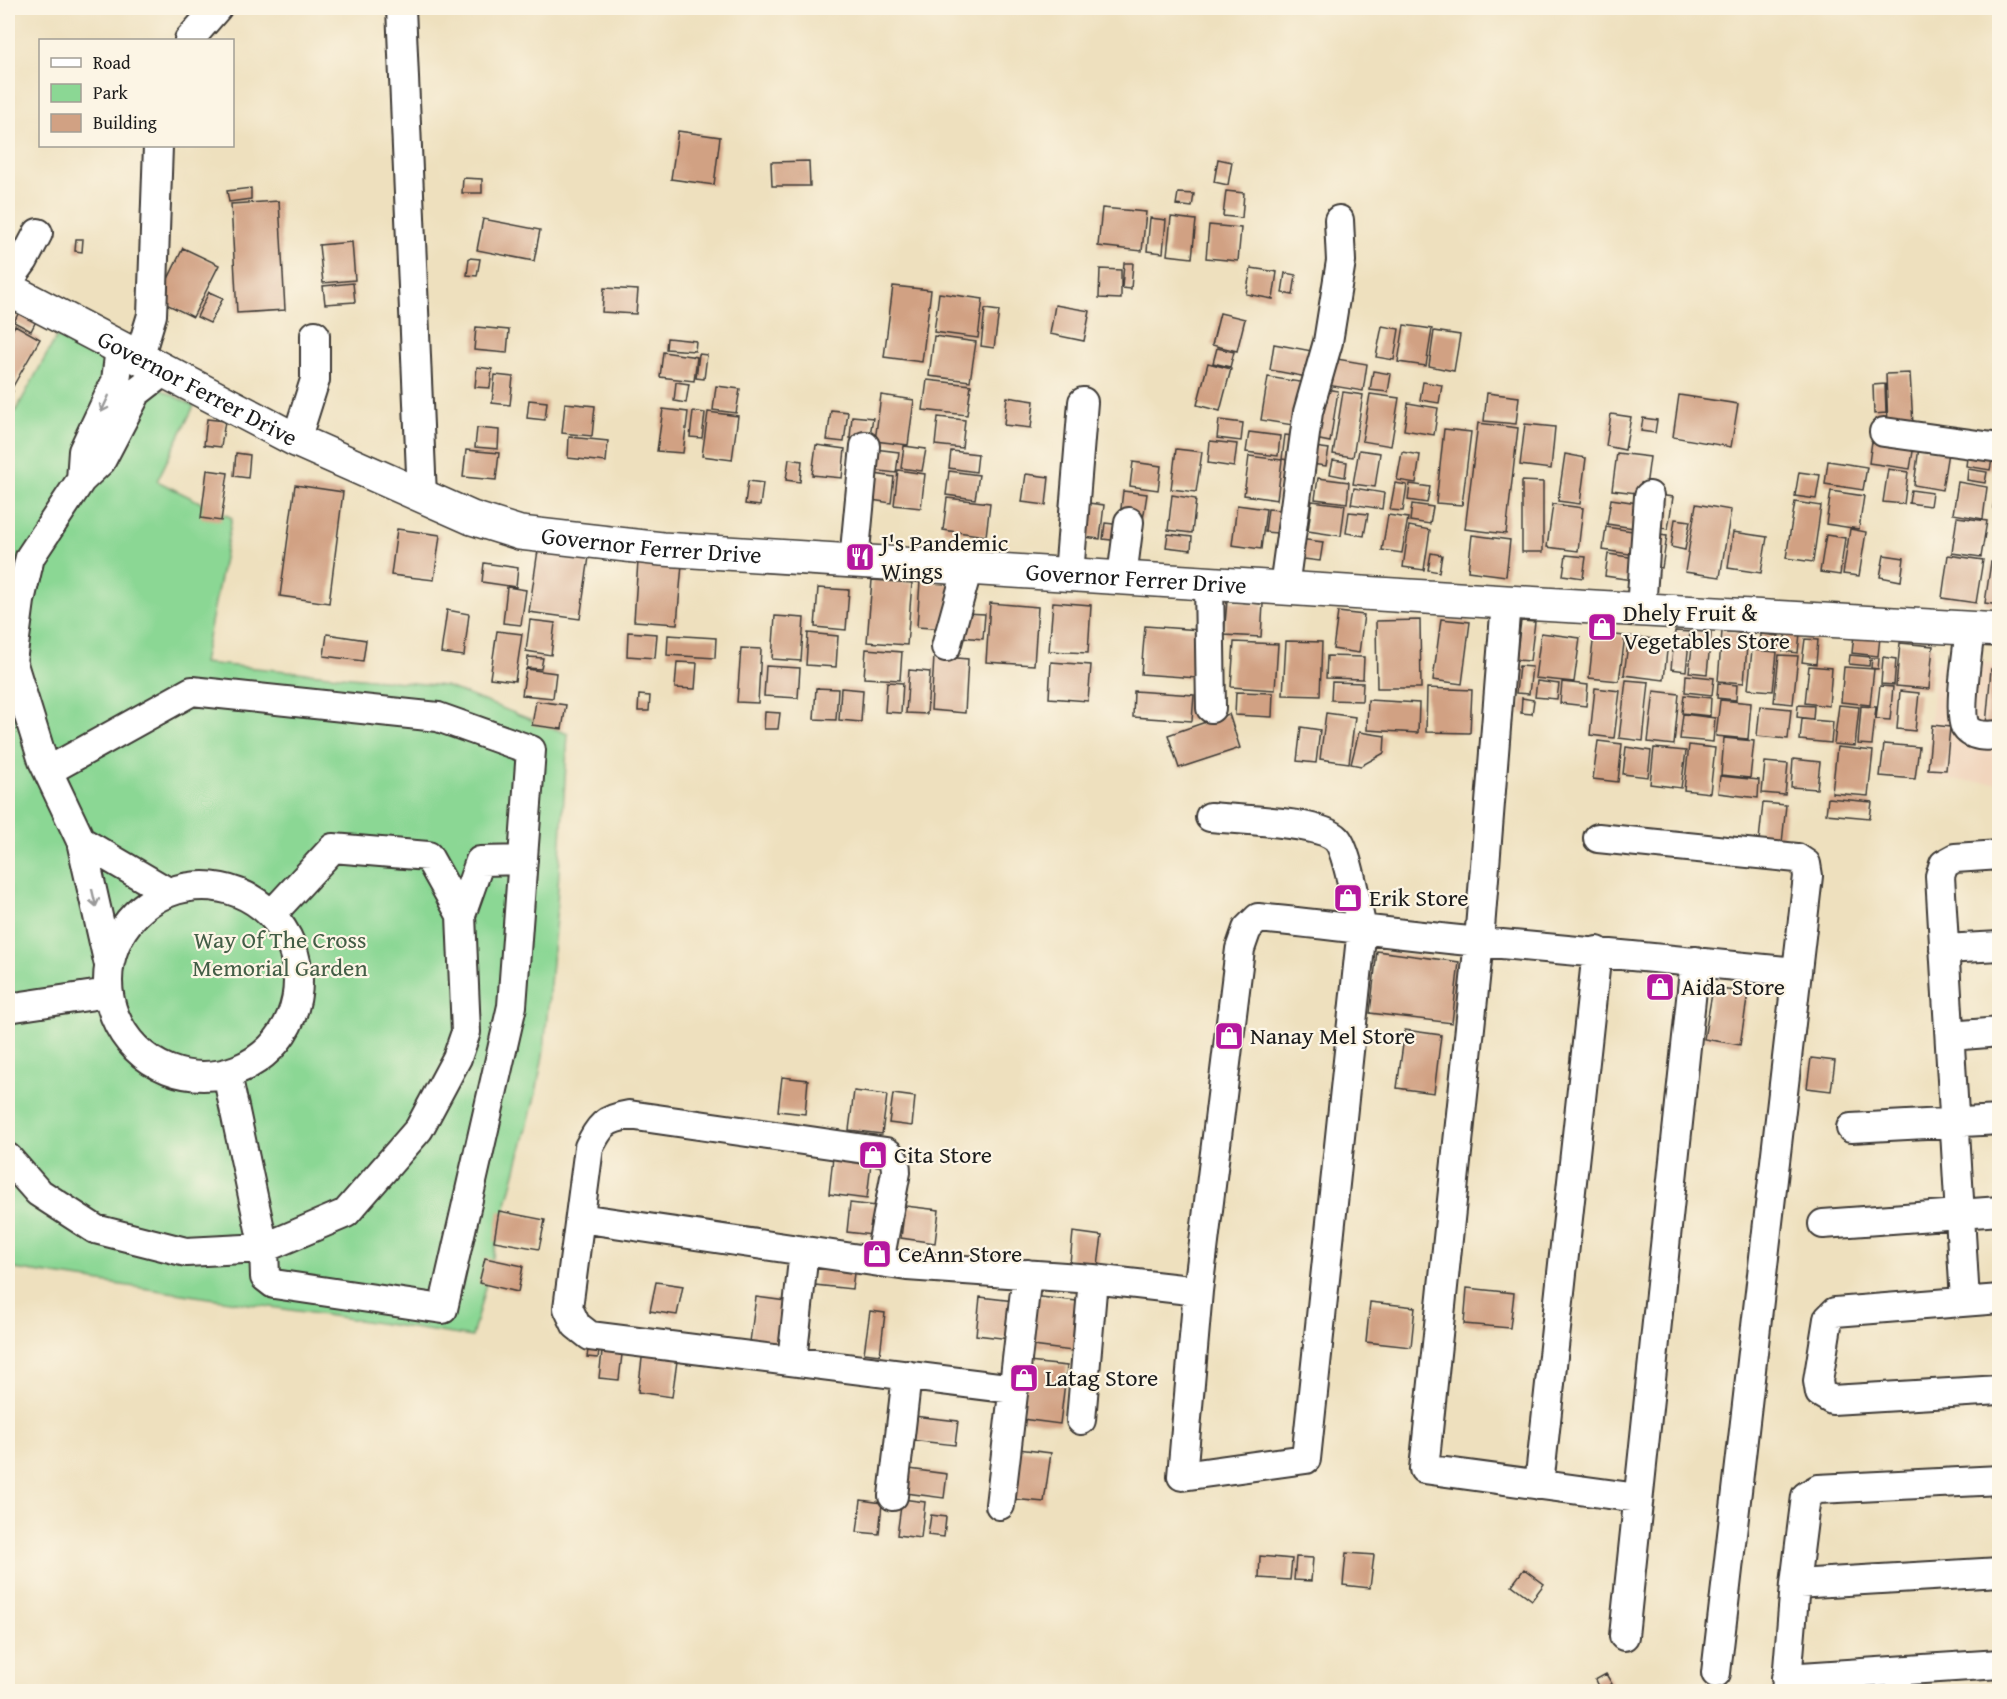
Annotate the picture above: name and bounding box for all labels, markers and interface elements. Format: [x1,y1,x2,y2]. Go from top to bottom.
legend [39,39,234,147]
text: Road [93,49,131,76]
text: Park [93,79,129,106]
text: Building [93,109,157,136]
street label: Governor Ferrer Drive [92,321,304,455]
one-way arrow [98,395,110,413]
street label: Governor Ferrer Drive [539,518,763,572]
place label: J's Pandemic Wings [878,525,1009,588]
restaurant icon: J's Pandemic Wings [844,541,876,573]
street label: Governor Ferrer Drive [1025,554,1248,603]
place label: Dhely Fruit & Vegetables Store [1623,595,1790,658]
shop icon: Dhely Fruit & Vegetables Store [1586,611,1618,643]
place label: Erik Store [1369,880,1468,915]
shop icon: Erik Store [1332,882,1364,914]
one-way arrow [89,888,100,907]
park label: Way Of The Cross Memorial Garden [192,922,368,985]
place label: Aida Store [1681,969,1785,1004]
shop icon: Aida Store [1644,971,1676,1003]
place label: Nanay Mel Store [1250,1018,1415,1053]
shop icon: Nanay Mel Store [1213,1020,1245,1052]
place label: Cita Store [894,1137,992,1172]
shop icon: Cita Store [857,1139,889,1171]
place label: CeAnn Store [898,1236,1022,1271]
shop icon: CeAnn Store [861,1238,893,1270]
place label: Latag Store [1045,1360,1158,1395]
shop icon: Latag Store [1008,1362,1040,1394]

